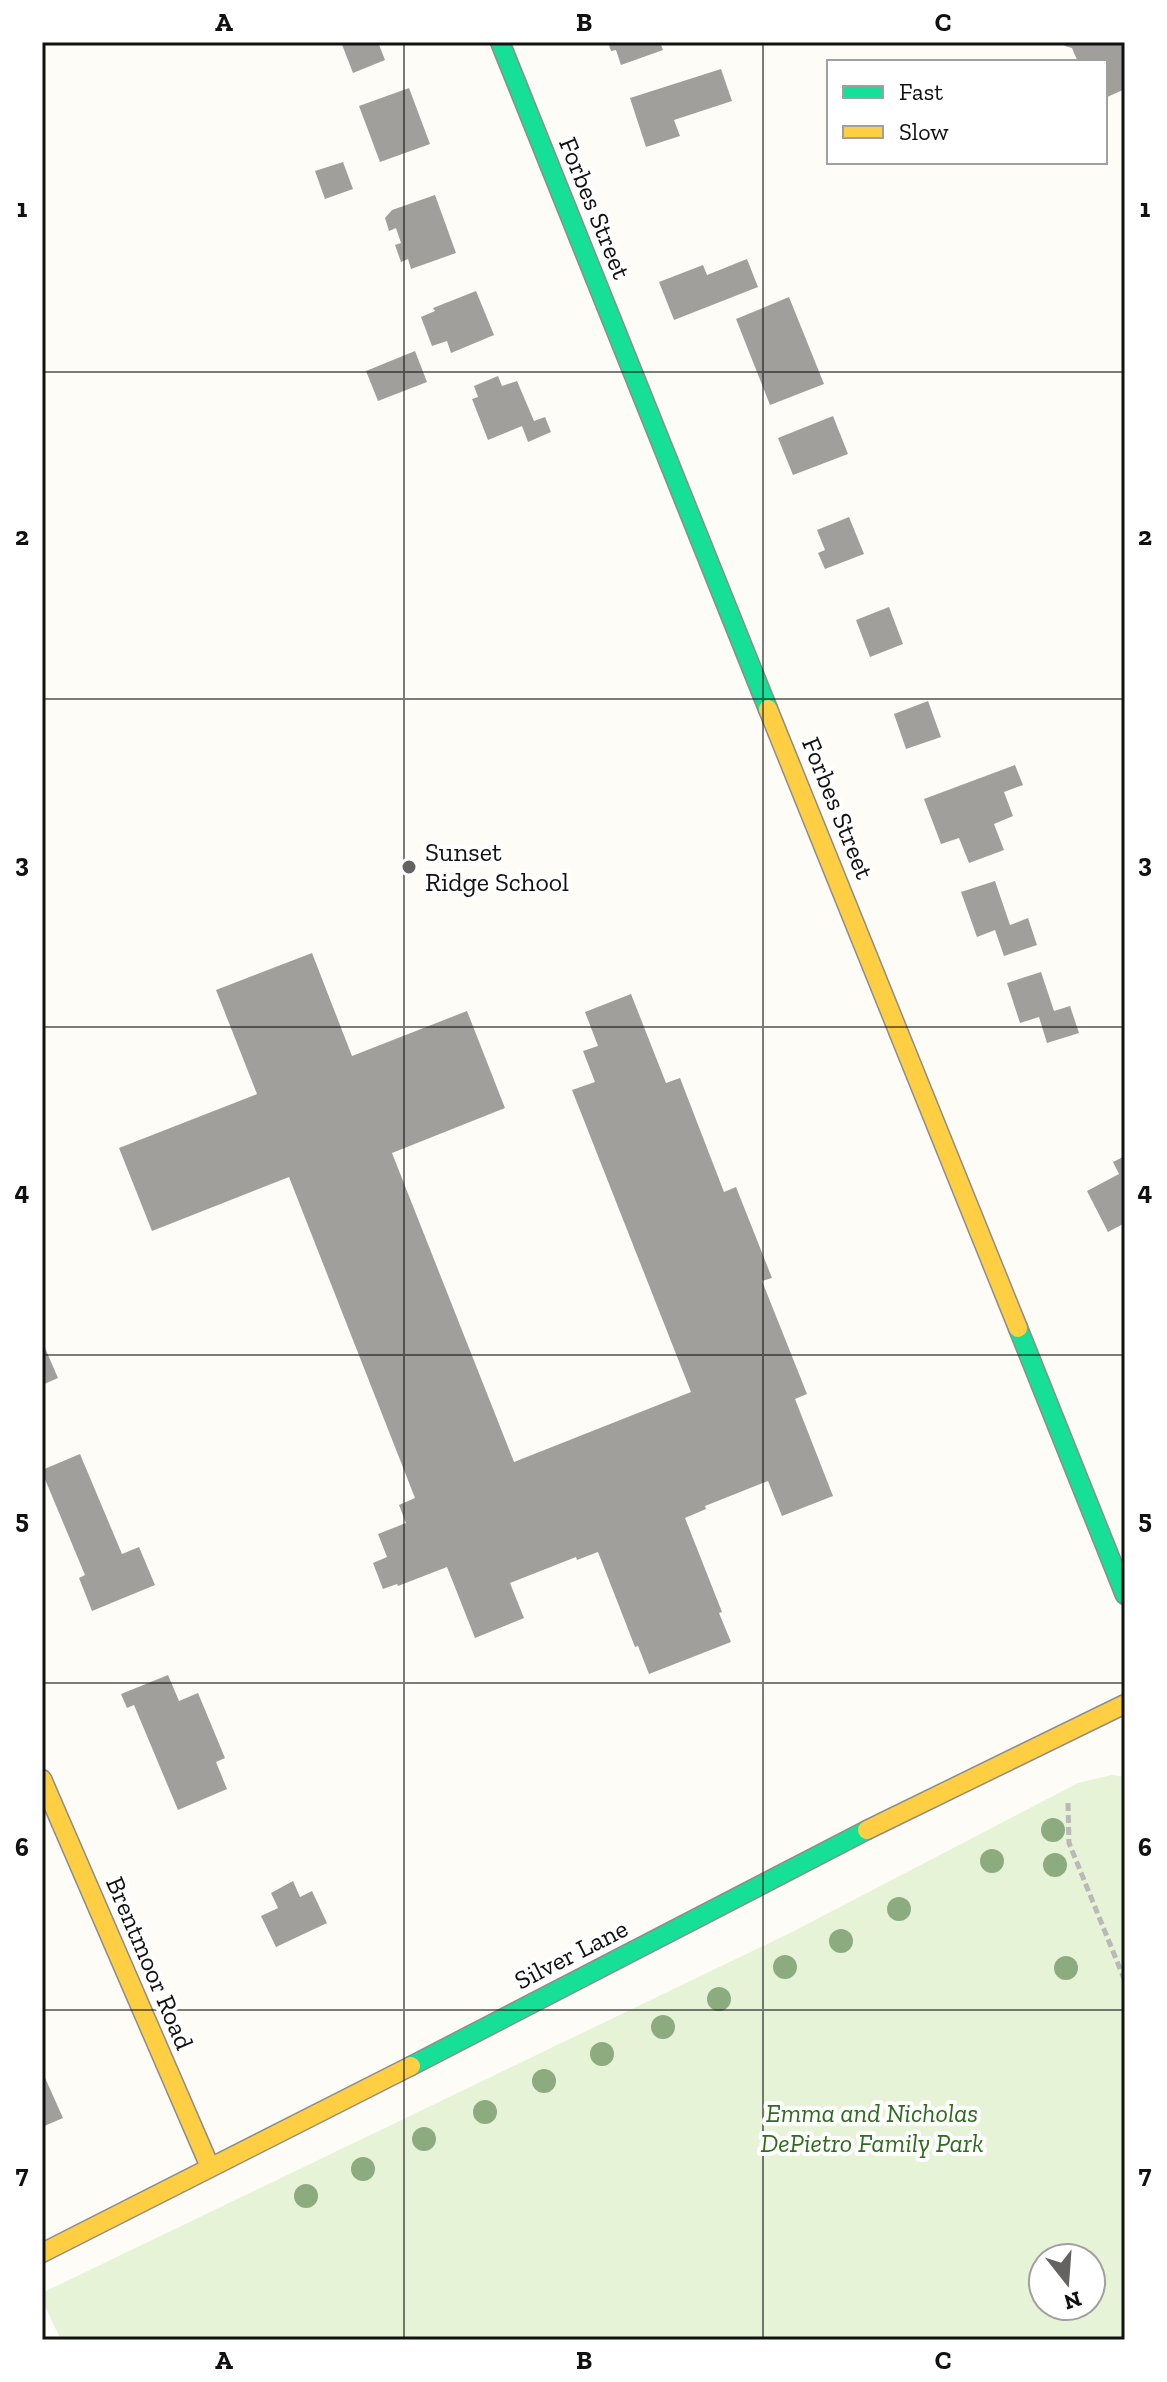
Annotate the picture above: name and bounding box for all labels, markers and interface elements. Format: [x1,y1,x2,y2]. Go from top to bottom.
text: A [215,6,233,38]
text: B [576,6,592,38]
text: C [935,6,951,38]
legend [827,60,1107,164]
text: Fast [899,77,943,106]
text: Slow [899,117,949,146]
street label: Forbes Street [552,132,638,284]
text: 1 [17,192,28,224]
text: 1 [1140,192,1151,224]
text: 2 [15,520,29,552]
text: 2 [1138,520,1152,552]
street label: Forbes Street [795,732,881,884]
place label: Sunset Ridge School [425,836,569,898]
text: 3 [15,847,29,879]
text: 3 [1138,847,1152,879]
marker: Sunset Ridge School [400,858,418,876]
text: 4 [15,1175,30,1207]
text: 4 [1138,1175,1153,1207]
text: 5 [15,1503,29,1535]
text: 5 [1138,1503,1152,1535]
text: 6 [15,1831,29,1863]
text: 6 [1138,1831,1152,1863]
street label: Brentmoor Road [99,1872,201,2054]
street label: Silver Lane [509,1912,633,1996]
park label: Emma and Nicholas DePietro Family Park [760,2097,984,2159]
text: 7 [16,2158,29,2190]
text: 7 [1139,2158,1152,2190]
north arrow [1027,2242,1107,2322]
text: N [1060,2285,1085,2316]
text: A [215,2344,233,2376]
text: B [576,2344,592,2376]
text: C [935,2344,951,2376]

